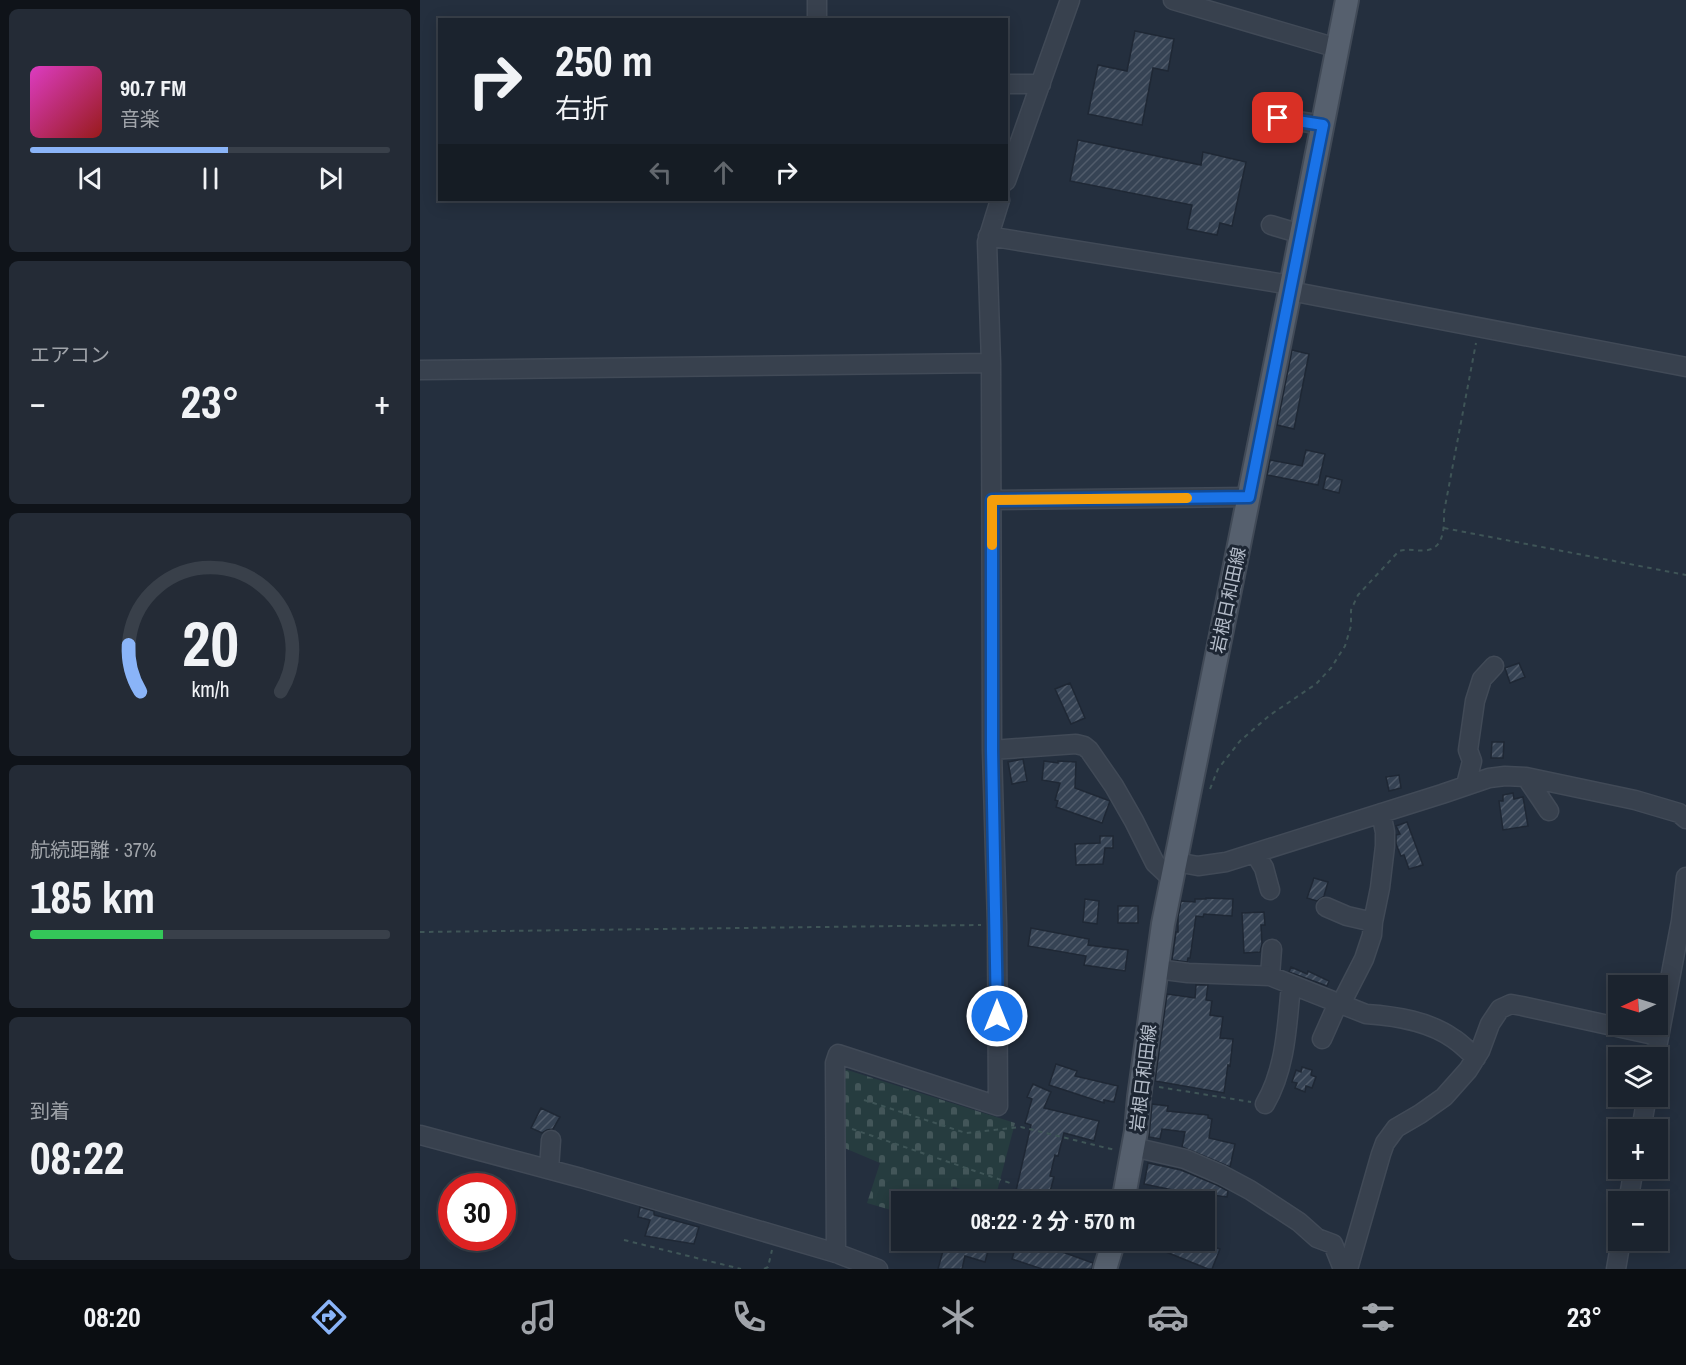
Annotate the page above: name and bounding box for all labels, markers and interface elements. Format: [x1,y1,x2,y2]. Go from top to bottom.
text: 250 m [555,33,653,89]
icon: right [456,42,534,120]
text: 90.7 FM [120,73,186,103]
text: 右折 [555,90,609,126]
pin [1252,92,1303,143]
icon: arrive [1261,101,1294,134]
text: 音楽 [120,105,160,132]
icon: left [644,156,677,189]
icon: ahead [707,156,740,189]
icon: right [770,156,803,189]
icon: previous [74,162,107,195]
icon: pause [194,162,227,195]
icon: next [314,162,347,195]
text: エアコン [30,341,110,368]
text: 23° [180,371,240,432]
text: − [30,380,46,424]
text: + [374,380,390,424]
street label: 岩根日和田線 [1205,545,1251,655]
text: 20 [182,601,238,685]
text: km/h [191,675,229,704]
text: 航続距離 · 37% [30,836,157,863]
text: 185 km [30,866,155,927]
north arrow [1608,975,1668,1035]
map controls [1608,975,1668,1251]
position arrow [965,984,1029,1048]
street label: 岩根日和田線 [1124,1023,1162,1133]
button: layers [1608,1047,1668,1107]
text: 到着 [30,1097,70,1124]
button: + [1608,1119,1668,1179]
text: 08:22 [30,1127,124,1188]
speed limit sign: 30 [438,1173,516,1251]
button: − [1608,1191,1668,1251]
text: 08:22 · 2 分 · 570 m [971,1206,1135,1236]
icon: directions [308,1296,350,1338]
icon: music [518,1296,560,1338]
icon: phone [728,1296,770,1338]
icon: climate [937,1296,979,1338]
icon: car [1147,1296,1189,1338]
icon: filters [1357,1296,1399,1338]
text: 08:20 [84,1299,140,1335]
text: 23° [1567,1299,1602,1335]

